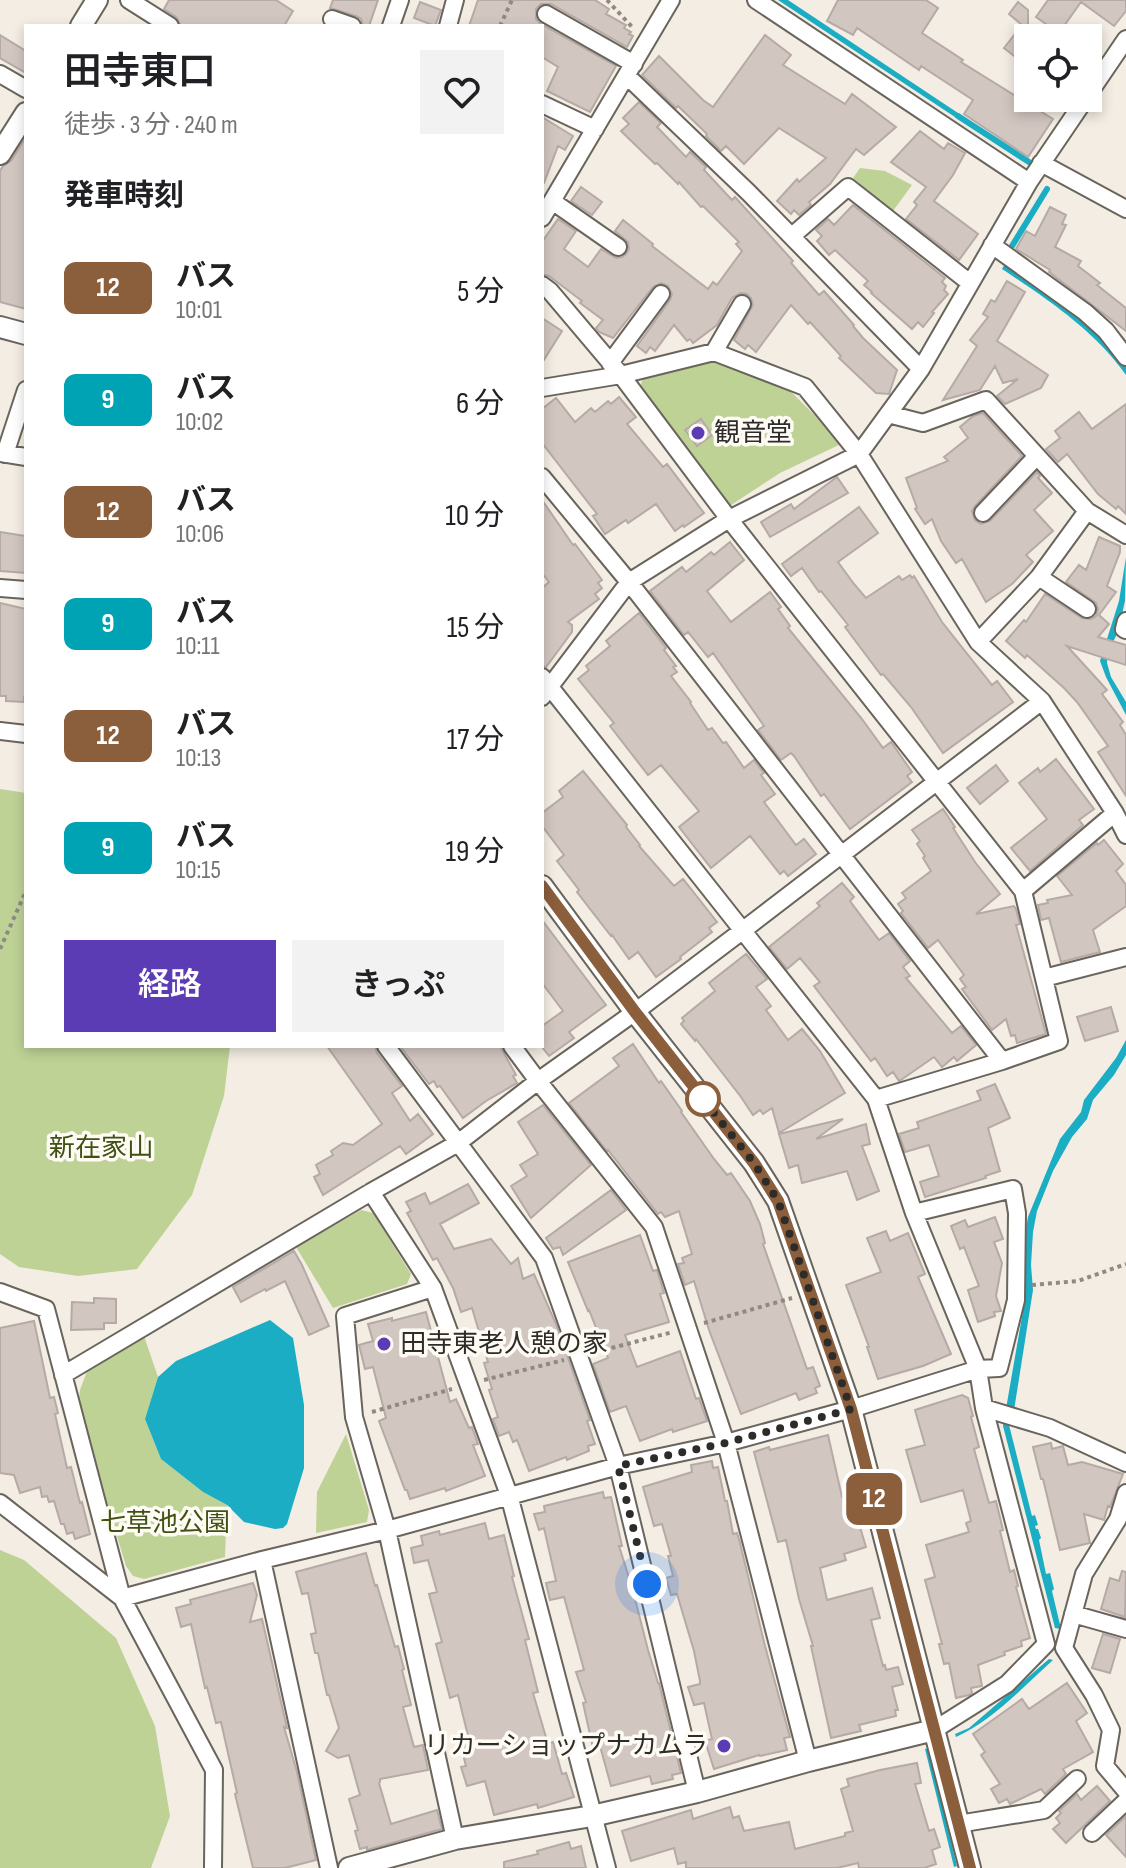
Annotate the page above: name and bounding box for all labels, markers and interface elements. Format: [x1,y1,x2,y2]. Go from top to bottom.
map controls [1014,24,1102,112]
button: locate [1014,24,1102,112]
text: 田寺東口 [64,50,216,95]
button: heart [420,50,504,134]
text: 徒歩 · 3 分 · 240 m [64,110,238,141]
text: 発車時刻 [64,178,184,214]
text: バス [176,259,236,295]
text: 12 [96,271,120,304]
text: 5 分 [457,274,504,310]
text: 10:01 [176,295,222,326]
text: バス [176,371,236,407]
text: 9 [101,383,115,416]
text: 6 分 [456,386,504,422]
text: 10:02 [176,407,224,438]
place label: 観音堂 [714,418,792,449]
marker: 観音堂 [689,424,707,442]
text: バス [176,483,236,519]
text: 12 [96,495,120,528]
text: 10 分 [445,498,504,534]
text: 10:06 [176,519,224,550]
text: バス [176,595,236,631]
text: 9 [101,607,115,640]
text: 15 分 [447,610,504,646]
text: 10:11 [176,631,220,662]
text: バス [176,707,236,743]
text: 12 [96,719,120,752]
text: 17 分 [447,722,504,758]
text: 10:13 [176,743,221,774]
text: バス [176,819,236,855]
text: 9 [101,831,115,864]
text: 19 分 [445,834,504,870]
text: 10:15 [176,855,221,886]
button: 経路 [64,940,276,1032]
button: きっぷ [292,940,504,1032]
unlabelled marker [686,1082,720,1116]
park label: 新在家山 [49,1133,153,1164]
place label: 田寺東老人憩の家 [400,1329,608,1360]
marker: 田寺東老人憩の家 [375,1335,393,1353]
line badge: 12 [838,1473,910,1525]
text: 12 [862,1482,886,1515]
park label: 七草池公園 [100,1508,230,1539]
your location [627,1564,667,1604]
place label: リカーショップナカムラ [424,1731,708,1762]
marker: リカーショップナカムラ [715,1737,733,1755]

